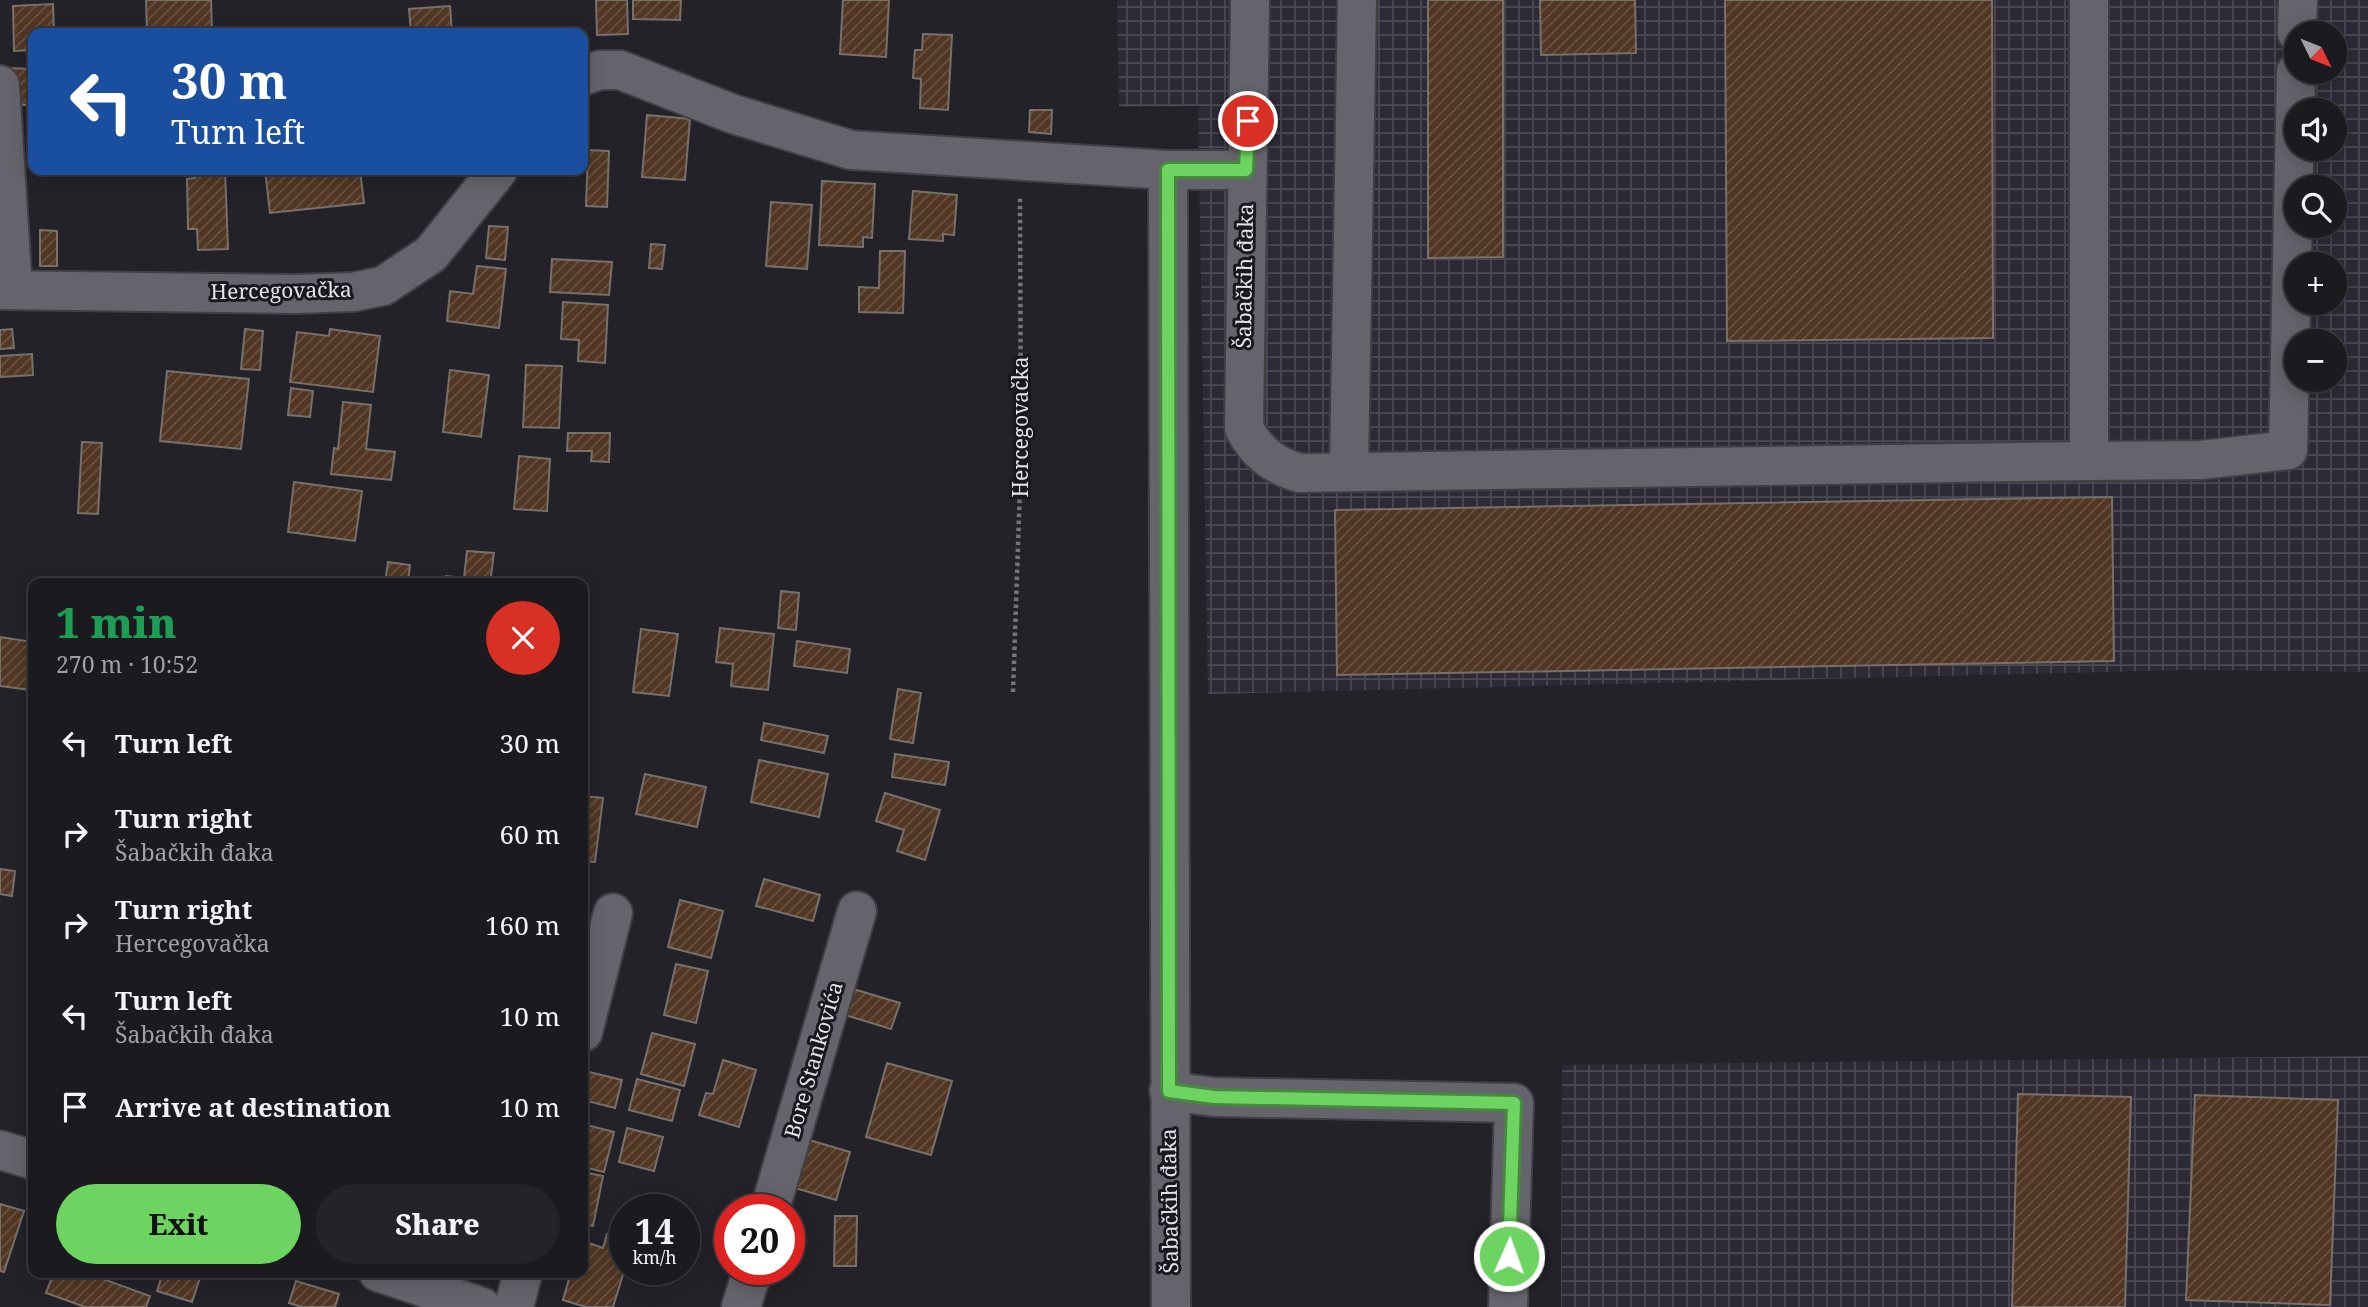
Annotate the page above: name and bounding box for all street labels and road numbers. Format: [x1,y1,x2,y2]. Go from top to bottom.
street label: Šabačkih đaka [1229,203,1259,349]
street label: Hercegovačka [210,275,352,305]
street label: Hercegovačka [1006,356,1034,498]
street label: Bore Stankovića [777,978,849,1141]
street label: Šabačkih đaka [1154,1128,1184,1274]

